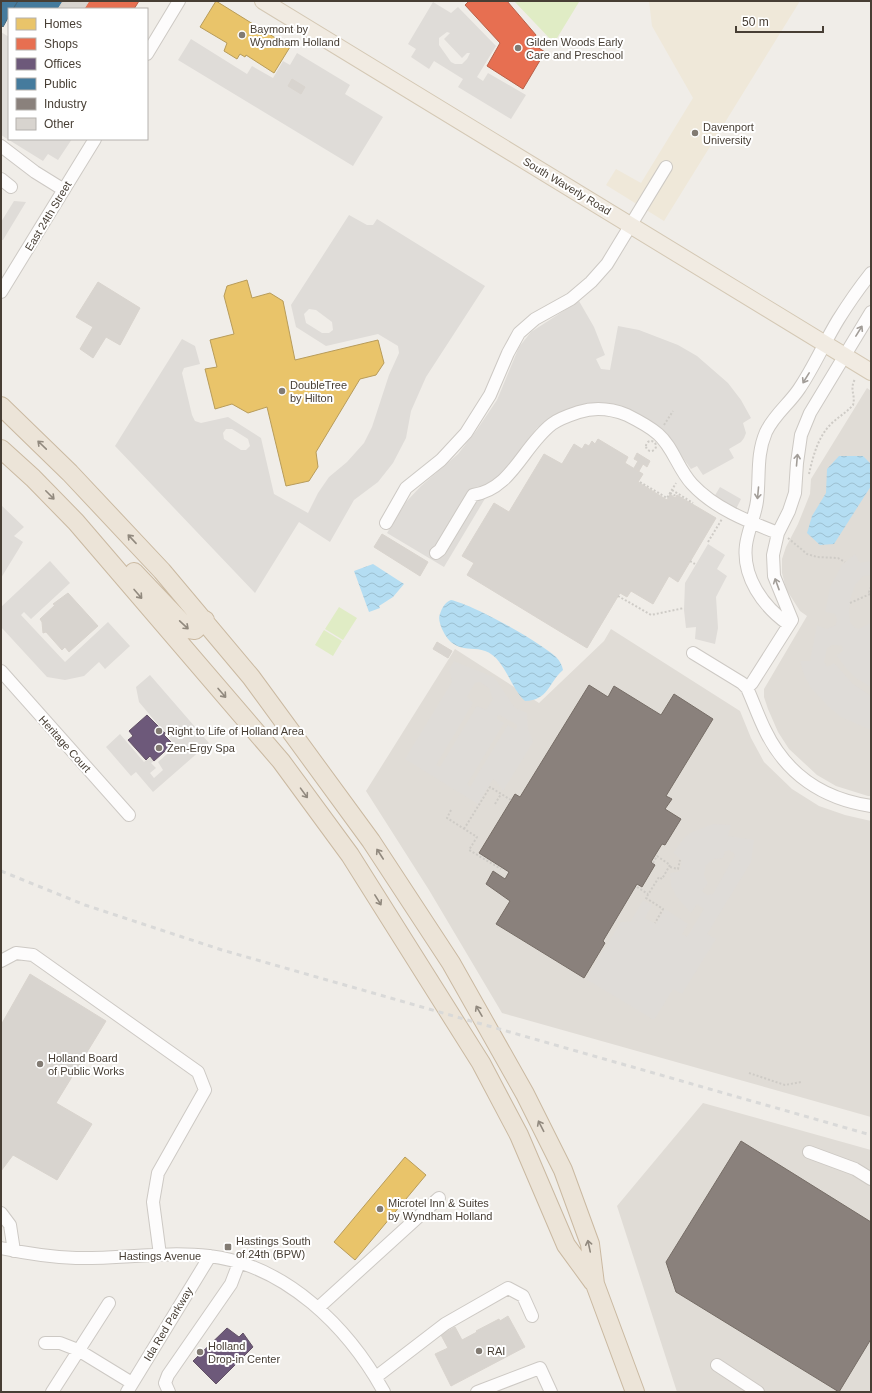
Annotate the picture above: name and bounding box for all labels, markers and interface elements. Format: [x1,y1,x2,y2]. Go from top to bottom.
legend [8,8,148,140]
scale bar [736,8,823,34]
text: 50 m [742,15,769,29]
text: Homes [44,17,82,31]
place label: Baymont by Wyndham Holland [250,23,340,48]
marker: Baymont by Wyndham Holland [237,30,247,40]
place label: Gilden Woods Early Care and Preschool [526,36,624,61]
text: Shops [44,37,78,51]
marker: Gilden Woods Early Care and Preschool [513,43,523,53]
text: Offices [44,57,81,71]
text: Public [44,77,77,91]
text: Industry [44,97,87,111]
text: Other [44,117,74,131]
place label: Davenport University [703,121,754,146]
marker: Davenport University [690,128,700,138]
street label: South Waverly Road [521,155,613,217]
street label: East 24th Street [23,179,73,253]
one-way arrow [855,326,863,337]
one-way arrow [802,372,810,384]
place label: DoubleTree by Hilton [290,379,347,404]
marker: DoubleTree by Hilton [277,386,287,396]
one-way arrow [37,440,47,450]
one-way arrow [793,454,801,467]
one-way arrow [754,486,761,499]
one-way arrow [45,490,55,500]
one-way arrow [127,534,137,544]
one-way arrow [772,579,780,591]
one-way arrow [133,588,142,599]
one-way arrow [179,620,189,629]
one-way arrow [218,687,227,698]
street label: Heritage Court [37,713,93,775]
place label: Right to Life of Holland Area [167,725,305,737]
marker: Right to Life of Holland Area [154,726,164,736]
place label: Zen-Ergy Spa [167,742,236,754]
marker: Zen-Ergy Spa [154,743,164,753]
one-way arrow [300,788,309,799]
one-way arrow [376,849,384,860]
one-way arrow [375,894,383,906]
one-way arrow [474,1006,482,1018]
place label: Holland Board of Public Works [48,1052,125,1077]
marker: Holland Board of Public Works [35,1059,45,1069]
one-way arrow [537,1120,544,1132]
place label: Microtel Inn & Suites by Wyndham Holland [388,1197,492,1222]
marker: Microtel Inn & Suites by Wyndham Holland [375,1204,385,1214]
place label: Hastings South of 24th (BPW) [236,1235,311,1260]
one-way arrow [585,1240,593,1253]
marker: Hastings South of 24th (BPW) [223,1242,233,1252]
street label: Hastings Avenue [119,1250,201,1262]
street label: Ida Red Parkway [141,1285,195,1363]
place label: Holland Drop-in Center [208,1340,280,1365]
place label: RAI [487,1345,505,1357]
marker: RAI [474,1346,484,1356]
marker: Holland Drop-in Center [195,1347,205,1357]

